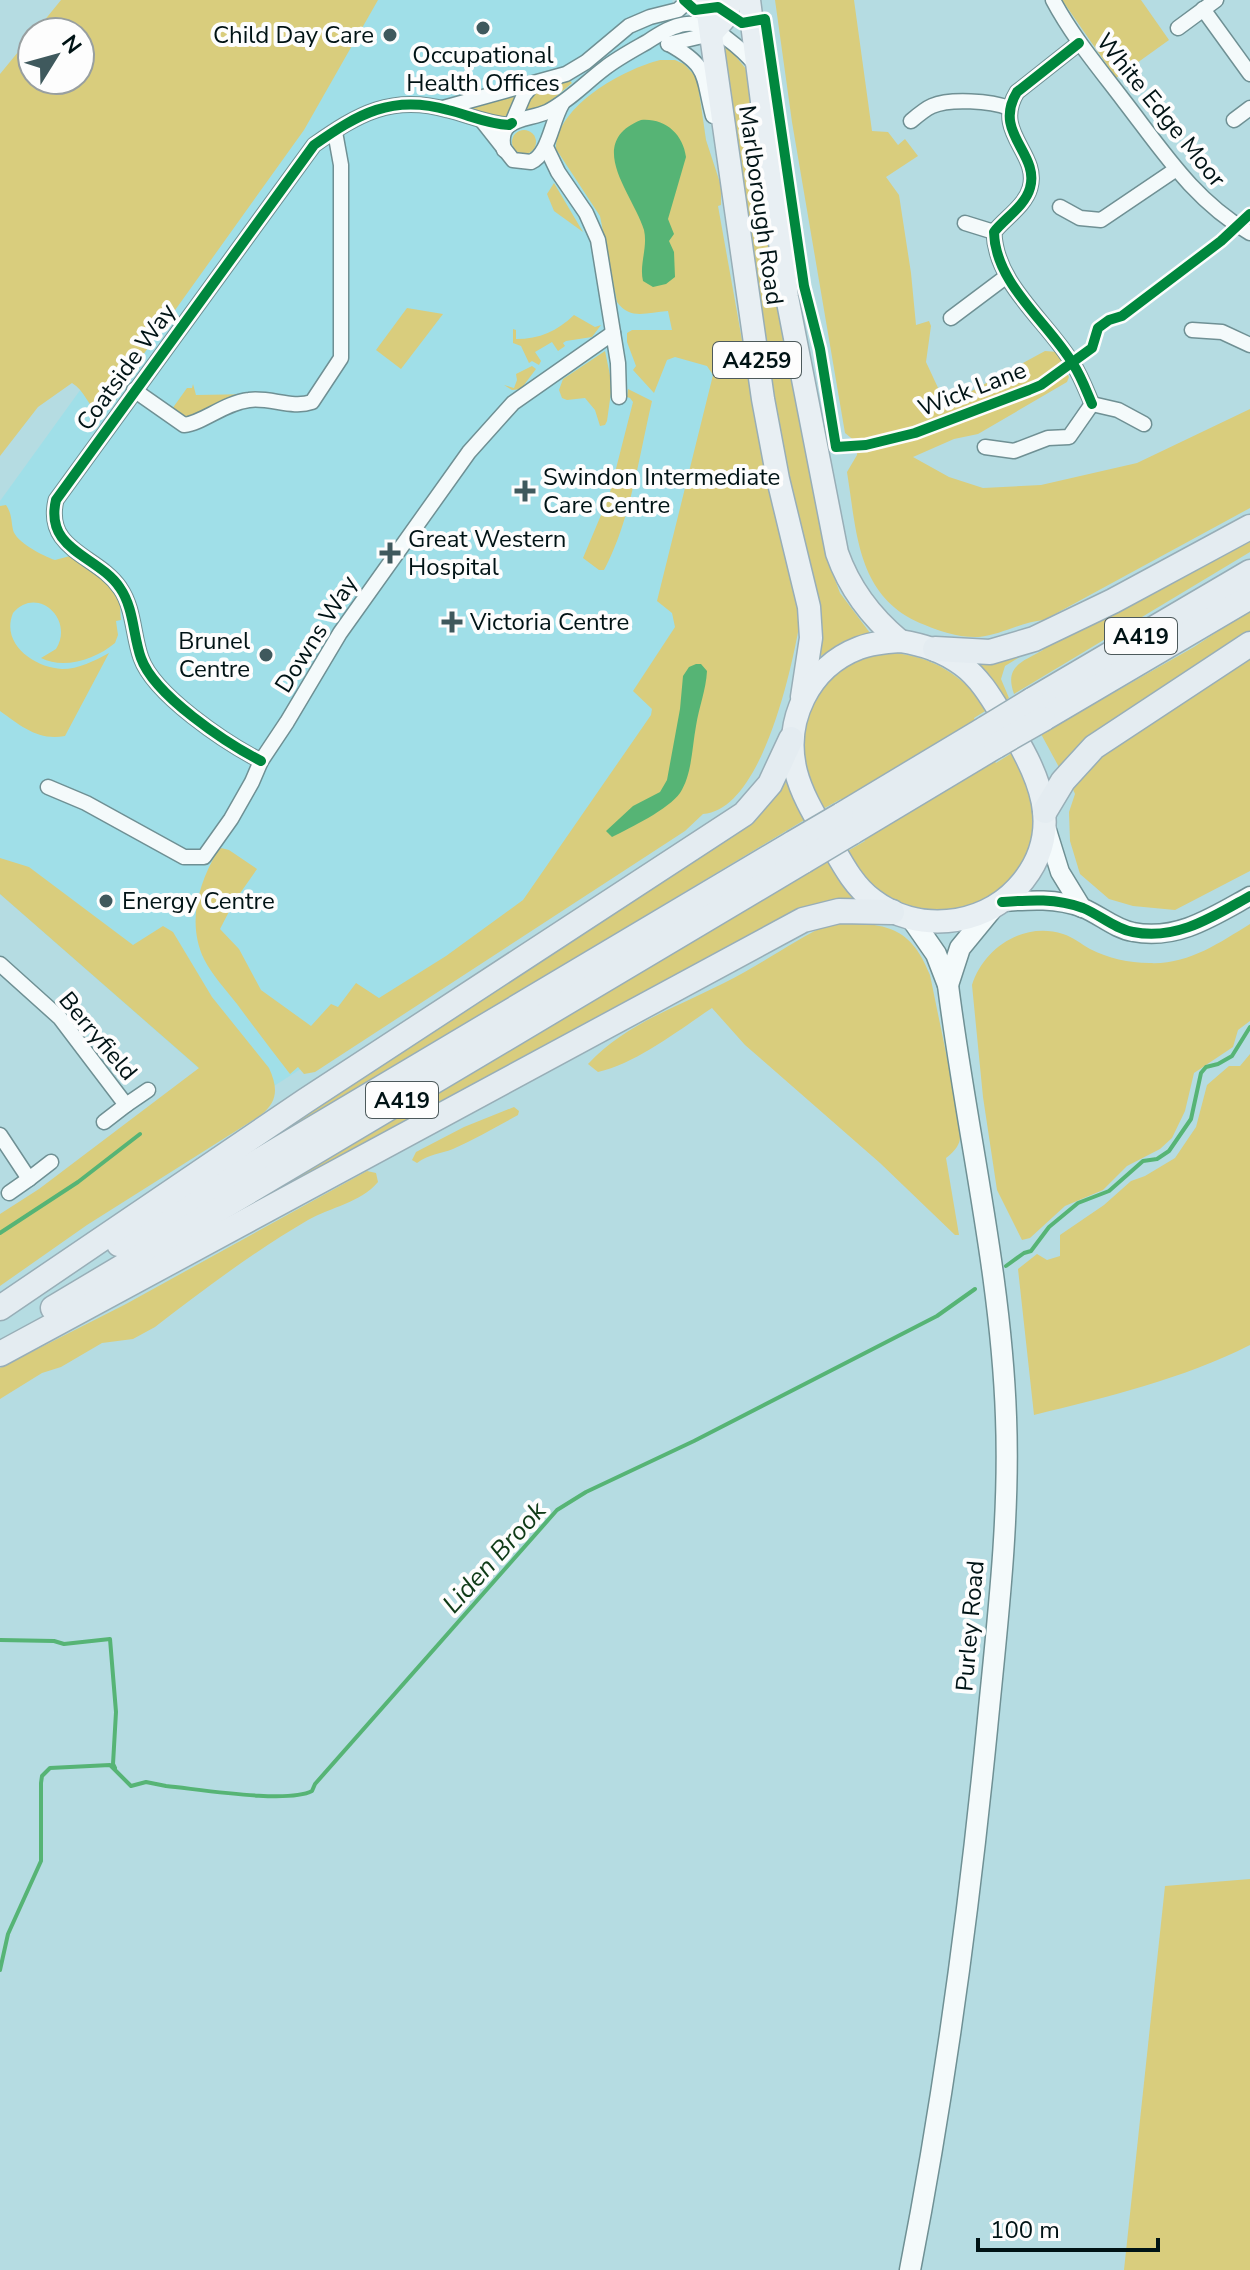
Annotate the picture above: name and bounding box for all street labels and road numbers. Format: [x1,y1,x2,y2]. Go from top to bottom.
street label: White Edge Moor [1089,26,1233,194]
street label: Marlborough Road [731,103,791,307]
street label: Coatside Way [69,296,183,437]
road number: A4259 [713,342,801,378]
street label: Wick Lane [913,354,1031,424]
street label: Downs Way [267,569,365,699]
road number: A419 [1105,618,1177,654]
street label: Berryfield [51,985,145,1087]
road number: A419 [366,1082,438,1118]
street label: Purley Road [948,1559,992,1693]

